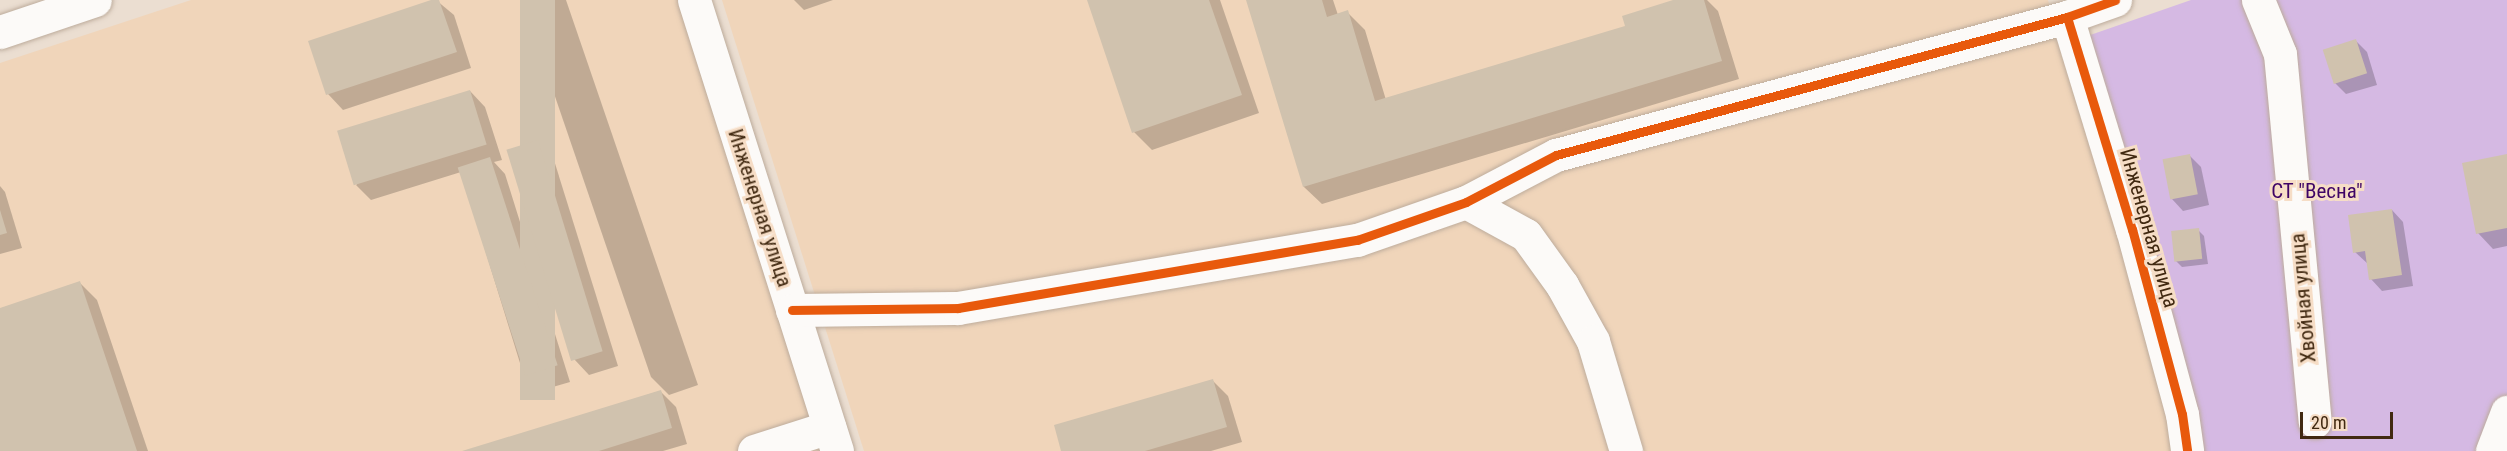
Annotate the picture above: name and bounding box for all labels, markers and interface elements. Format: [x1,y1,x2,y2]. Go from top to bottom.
street label: Инженерная улица [723,126,797,290]
street label: Инженерная улица [2114,145,2184,311]
park label: СТ "Весна" [2271,178,2363,204]
street label: Хвойная улица [2285,232,2321,364]
scale bar [2303,400,2396,438]
text: 20 m [2311,412,2346,433]

